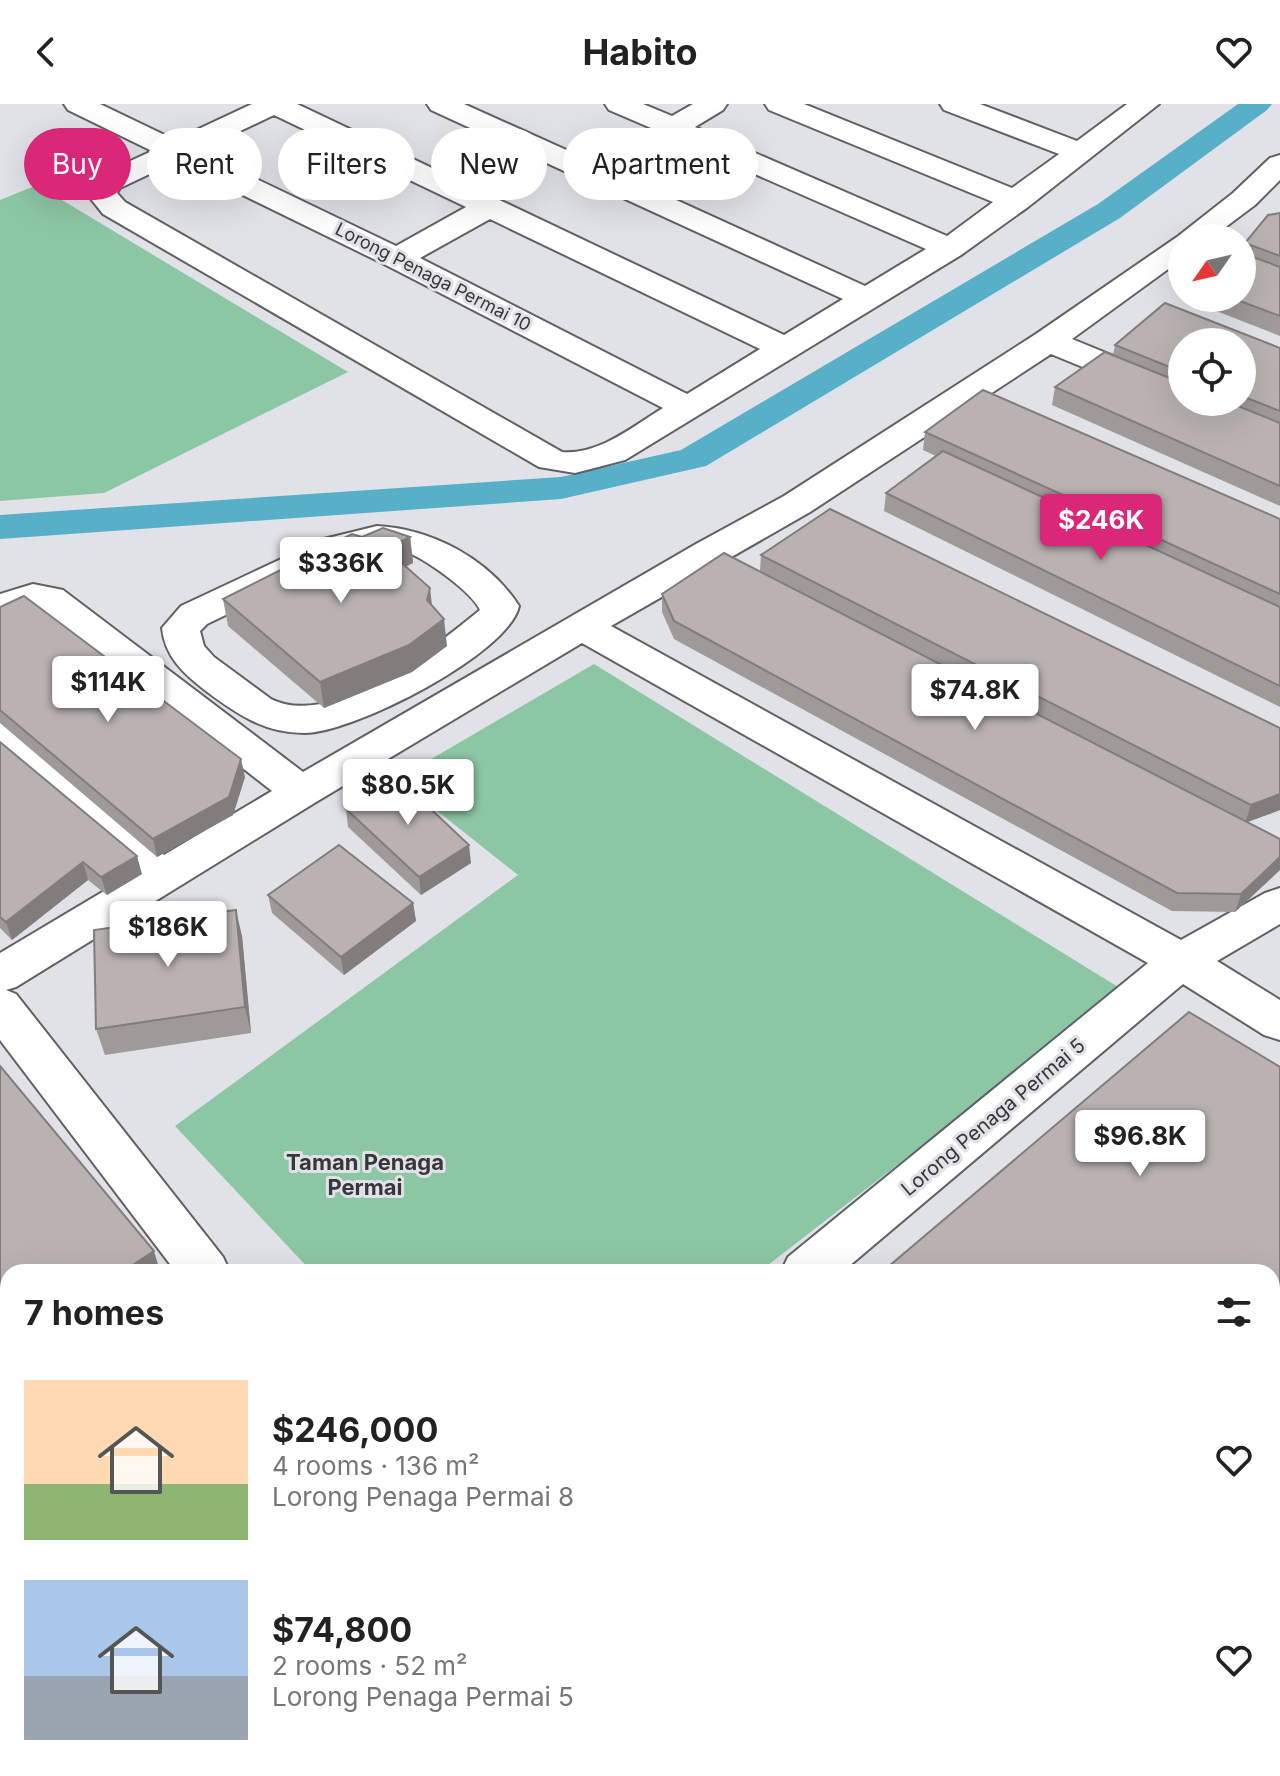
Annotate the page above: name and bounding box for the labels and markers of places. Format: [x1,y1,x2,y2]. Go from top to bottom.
pin: $246K [1045,494,1157,562]
pin: $336K [285,537,397,605]
pin: $114K [52,656,164,724]
pin: $74.8K [910,664,1040,732]
pin: $80.5K [343,759,473,827]
pin: $186K [112,901,224,969]
pin: $96.8K [1075,1110,1205,1178]

